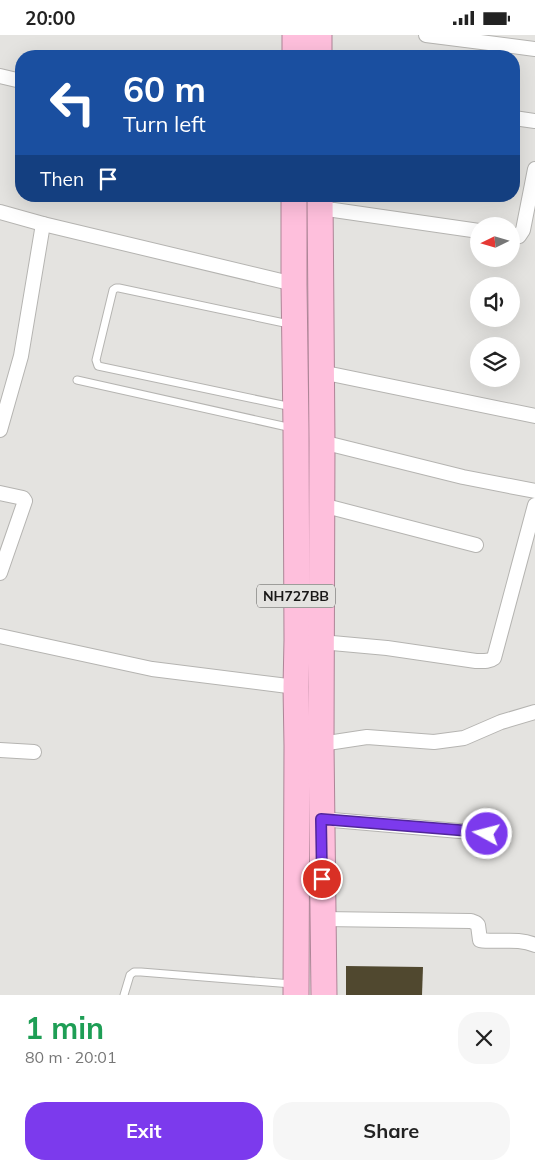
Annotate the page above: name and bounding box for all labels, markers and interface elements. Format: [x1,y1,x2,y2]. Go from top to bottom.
text: 20:00 [25,6,75,30]
text: 60 m [123,67,206,111]
icon: left [40,70,105,135]
text: Turn left [123,110,206,138]
icon: arrive [94,165,122,193]
text: Then [40,167,84,191]
north arrow [470,217,520,267]
map controls [470,217,520,387]
button: sound [470,277,520,327]
button: layers [470,337,520,387]
road number: NH727BB [257,585,335,607]
position arrow [460,807,512,859]
pin [301,858,343,900]
icon: arrive [308,865,336,893]
text: 1 min [25,1009,104,1047]
button: close [458,1012,510,1064]
text: 80 m · 20:01 [25,1047,117,1067]
button: Exit [25,1102,263,1160]
button: Share [273,1102,510,1160]

